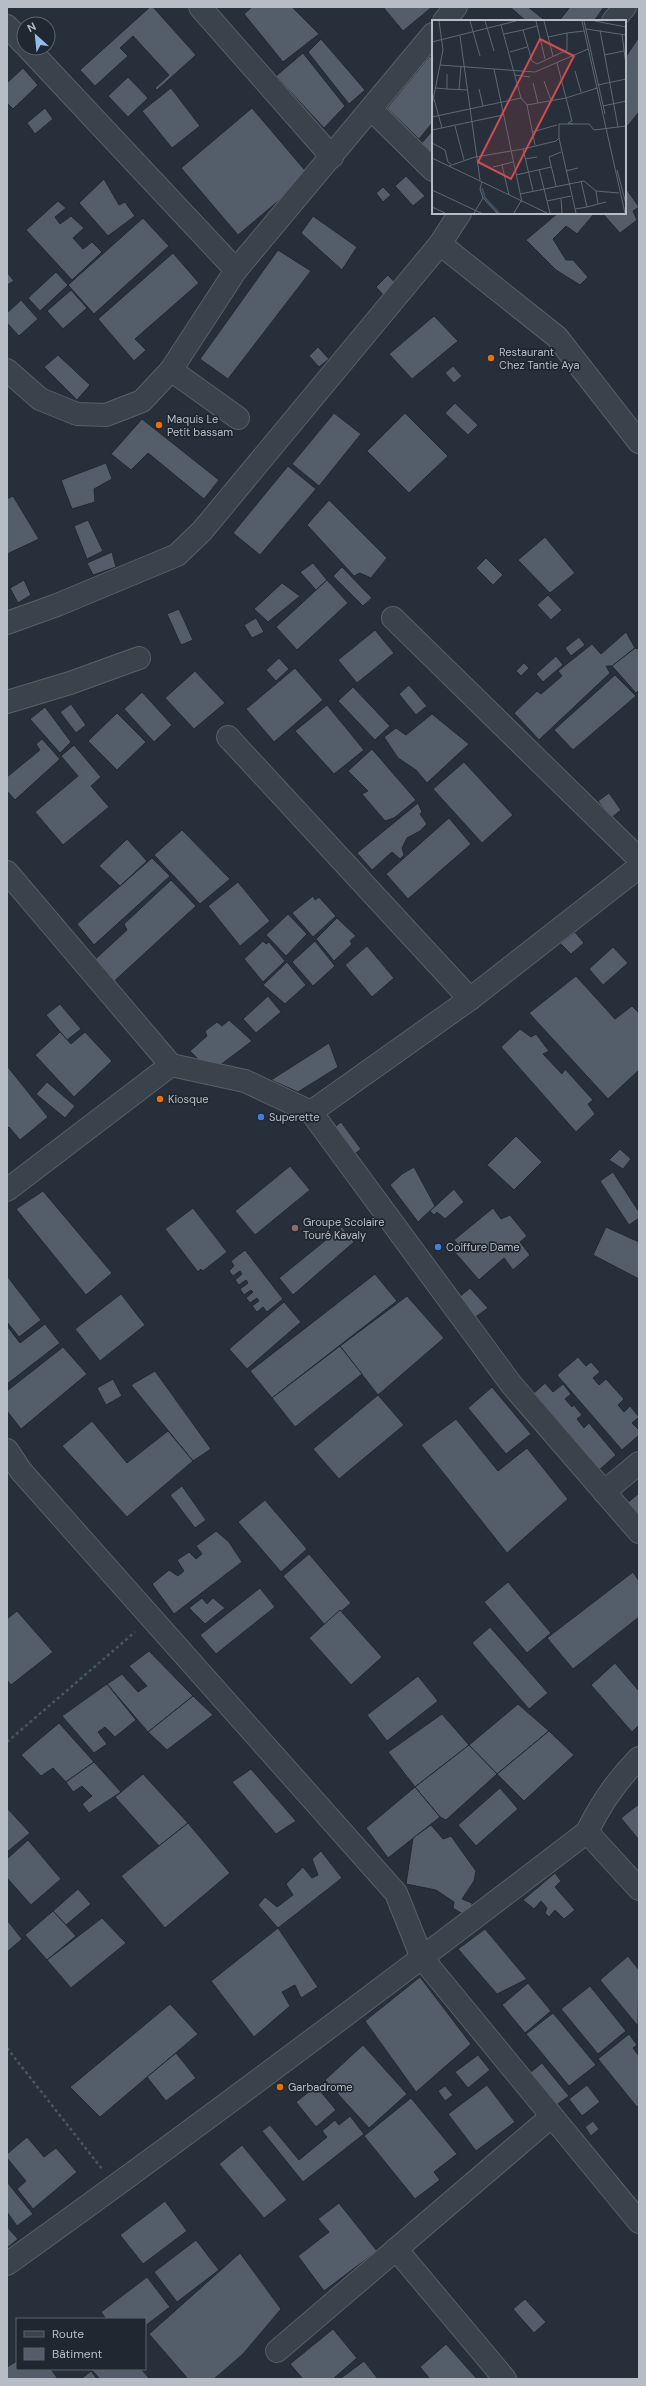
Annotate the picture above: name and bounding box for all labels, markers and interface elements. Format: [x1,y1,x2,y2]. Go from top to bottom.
north arrow [16,16,56,56]
text: N [25,19,38,35]
inset map [432,20,626,214]
place label: Restaurant Chez Tantie Aya [499,345,580,372]
marker: Restaurant Chez Tantie Aya [486,353,496,363]
place label: Maquis Le Petit bassam [167,412,233,439]
marker: Maquis Le Petit bassam [154,420,164,430]
place label: Kiosque [168,1092,209,1106]
marker: Kiosque [155,1094,165,1104]
place label: Superette [269,1110,319,1124]
marker: Superette [256,1112,266,1122]
place label: Groupe Scolaire Touré Kavaly [303,1215,384,1242]
marker: Groupe Scolaire Touré Kavaly [290,1223,300,1233]
place label: Coiffure Dame [446,1240,519,1254]
marker: Coiffure Dame [433,1242,443,1252]
place label: Garbadrome [288,2080,353,2094]
marker: Garbadrome [275,2082,285,2092]
legend [16,2318,146,2370]
text: Route [52,2326,84,2342]
text: Bâtiment [52,2346,103,2362]

